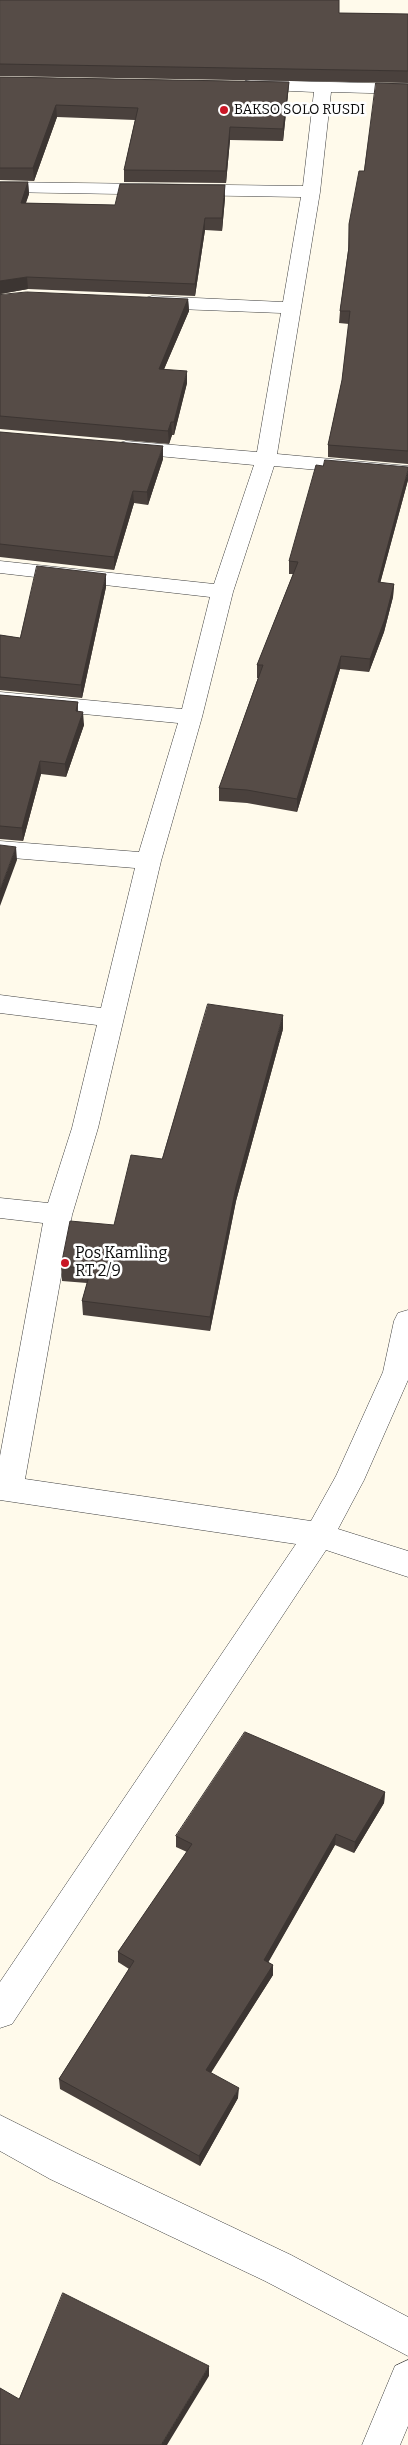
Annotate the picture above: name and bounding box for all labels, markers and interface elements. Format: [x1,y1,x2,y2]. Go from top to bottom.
place label: BAKSO SOLO RUSDI [234,102,365,118]
marker: BAKSO SOLO RUSDI [218,104,230,116]
place label: Pos Kamling RT 2/9 [75,1244,167,1282]
marker: Pos Kamling RT 2/9 [59,1257,71,1269]

